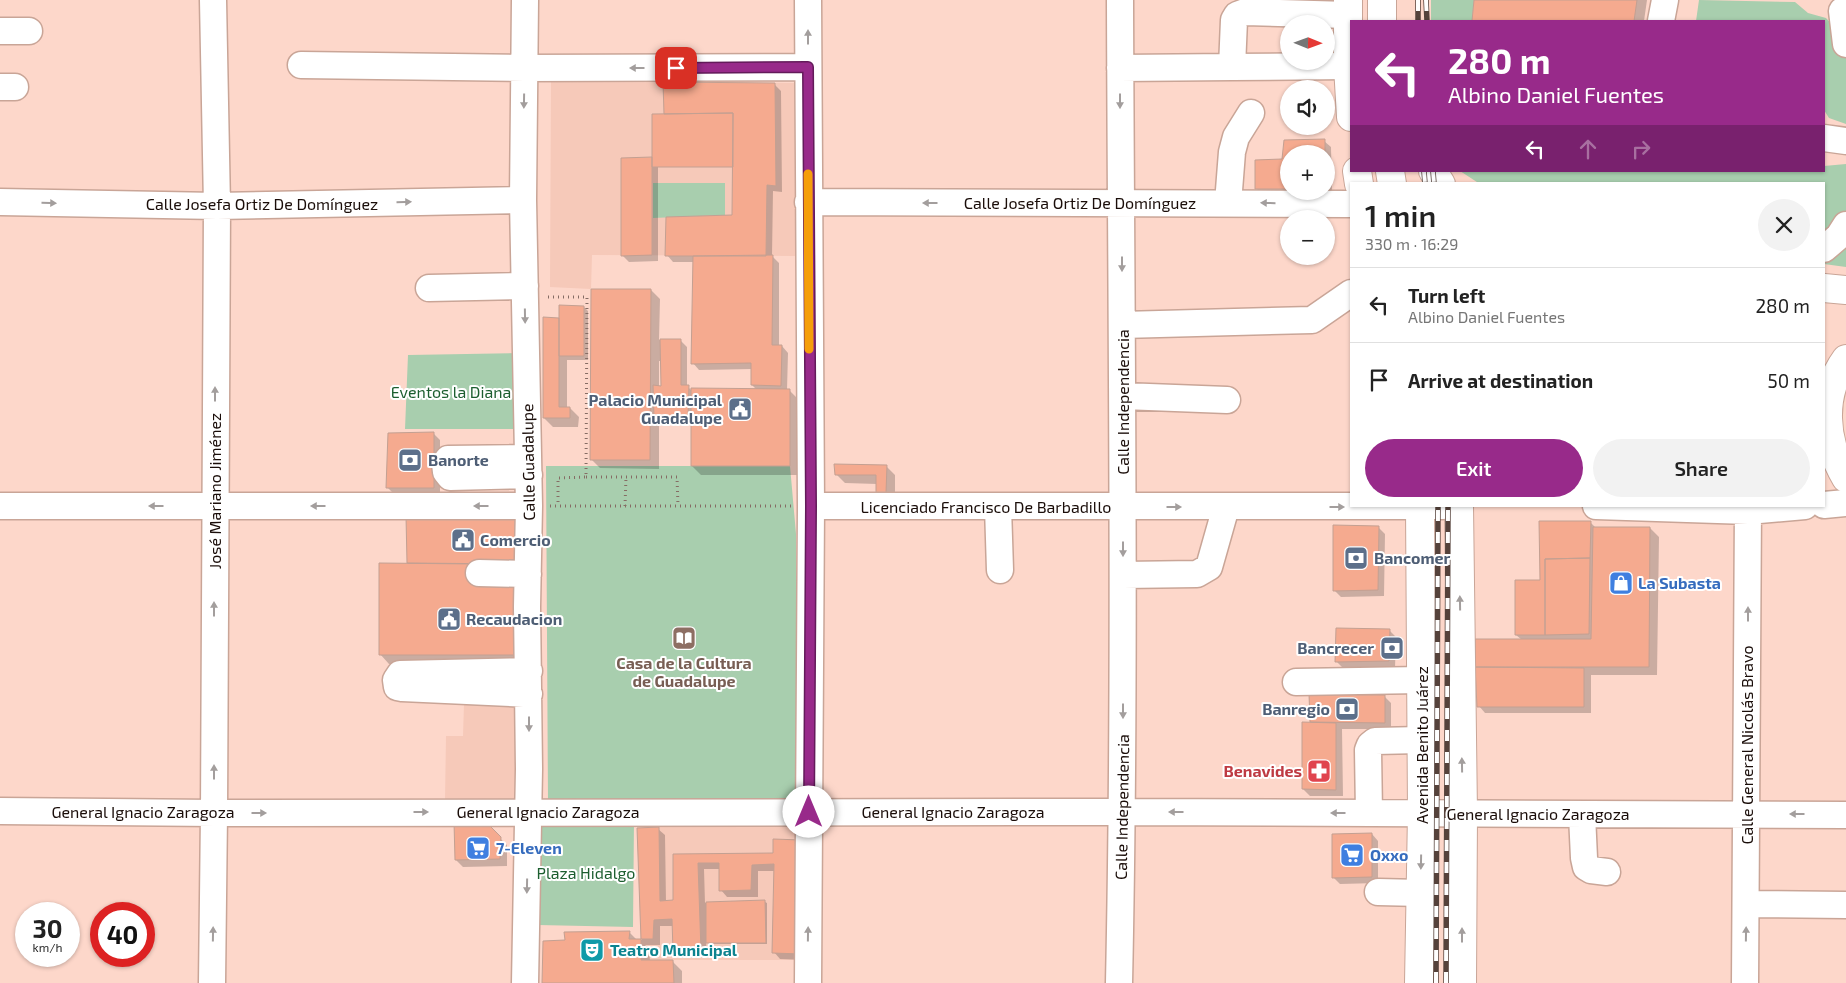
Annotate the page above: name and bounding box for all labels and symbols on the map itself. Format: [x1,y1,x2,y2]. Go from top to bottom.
north arrow [1280,15,1335,70]
one-way arrow [804,29,812,45]
pin [655,47,697,89]
one-way arrow [629,64,645,72]
one-way arrow [520,93,528,109]
one-way arrow [1116,93,1124,109]
street label: Calle Josefa Ortiz De Domínguez [964,193,1196,212]
street label: Calle Josefa Ortiz De Domínguez [146,194,378,213]
one-way arrow [396,198,412,206]
one-way arrow [41,199,57,207]
one-way arrow [922,199,938,207]
one-way arrow [1259,199,1275,207]
one-way arrow [1118,256,1126,272]
one-way arrow [522,308,530,324]
street label: Calle Independencia [1113,329,1132,475]
park label: Eventos la Diana [391,382,511,401]
one-way arrow [211,386,219,402]
place label: Palacio Municipal Guadalupe [589,390,723,427]
public building icon: Palacio Municipal Guadalupe [727,396,753,422]
street label: Calle Guadalupe [517,403,538,521]
street label: José Mariano Jiménez [205,413,224,569]
bank icon: Banorte [397,447,423,473]
place label: Banorte [428,450,489,469]
street label: Licenciado Francisco De Barbadillo [861,497,1111,516]
one-way arrow [147,502,163,510]
one-way arrow [310,502,326,510]
one-way arrow [472,502,488,510]
one-way arrow [1167,503,1183,511]
one-way arrow [1329,503,1345,511]
public building icon: Comercio [450,527,476,553]
place label: Comercio [480,530,551,549]
one-way arrow [1119,541,1127,557]
bank icon: Bancomer [1343,545,1369,571]
place label: Bancomer [1374,548,1451,567]
shop icon: La Subasta [1608,570,1634,596]
place label: La Subasta [1638,573,1721,592]
one-way arrow [1456,595,1464,611]
one-way arrow [210,601,218,617]
public building icon: Recaudacion [436,606,462,632]
one-way arrow [1744,606,1752,622]
place label: Recaudacion [466,609,562,628]
library icon: Casa de la Cultura de Guadalupe [671,625,697,651]
bank icon: Bancrecer [1379,635,1405,661]
place label: Bancrecer [1297,638,1374,657]
street label: Calle General Nicolás Bravo [1737,645,1756,845]
place label: Casa de la Cultura de Guadalupe [616,653,752,690]
street label: Avenida Benito Juárez [1412,666,1431,824]
bank icon: Banregio [1334,696,1360,722]
place label: Banregio [1262,699,1330,718]
one-way arrow [1119,703,1127,719]
one-way arrow [525,716,533,732]
street label: Calle Independencia [1111,734,1132,880]
one-way arrow [1458,757,1466,773]
pharmacy icon: Benavides [1306,758,1332,784]
place label: Benavides [1224,761,1302,780]
one-way arrow [210,764,218,780]
position arrow [782,785,834,837]
street label: General Ignacio Zaragoza [51,802,235,821]
street label: General Ignacio Zaragoza [456,802,640,821]
street label: General Ignacio Zaragoza [861,802,1045,821]
street label: General Ignacio Zaragoza [1446,804,1630,823]
one-way arrow [413,808,429,816]
one-way arrow [1168,808,1184,816]
one-way arrow [251,809,267,817]
one-way arrow [1330,809,1346,817]
one-way arrow [1789,810,1805,818]
supermarket icon: 7-Eleven [465,835,491,861]
place label: 7-Eleven [496,838,562,857]
supermarket icon: Oxxo [1339,842,1365,868]
place label: Oxxo [1370,845,1408,864]
one-way arrow [1417,854,1425,870]
park label: Plaza Hidalgo [537,863,635,882]
one-way arrow [523,878,531,894]
speed limit sign: 40 [90,902,155,967]
one-way arrow [209,926,217,942]
one-way arrow [804,926,812,942]
one-way arrow [1742,926,1750,942]
one-way arrow [1458,927,1466,943]
theatre icon: Teatro Municipal [579,937,605,963]
place label: Teatro Municipal [610,940,738,959]

